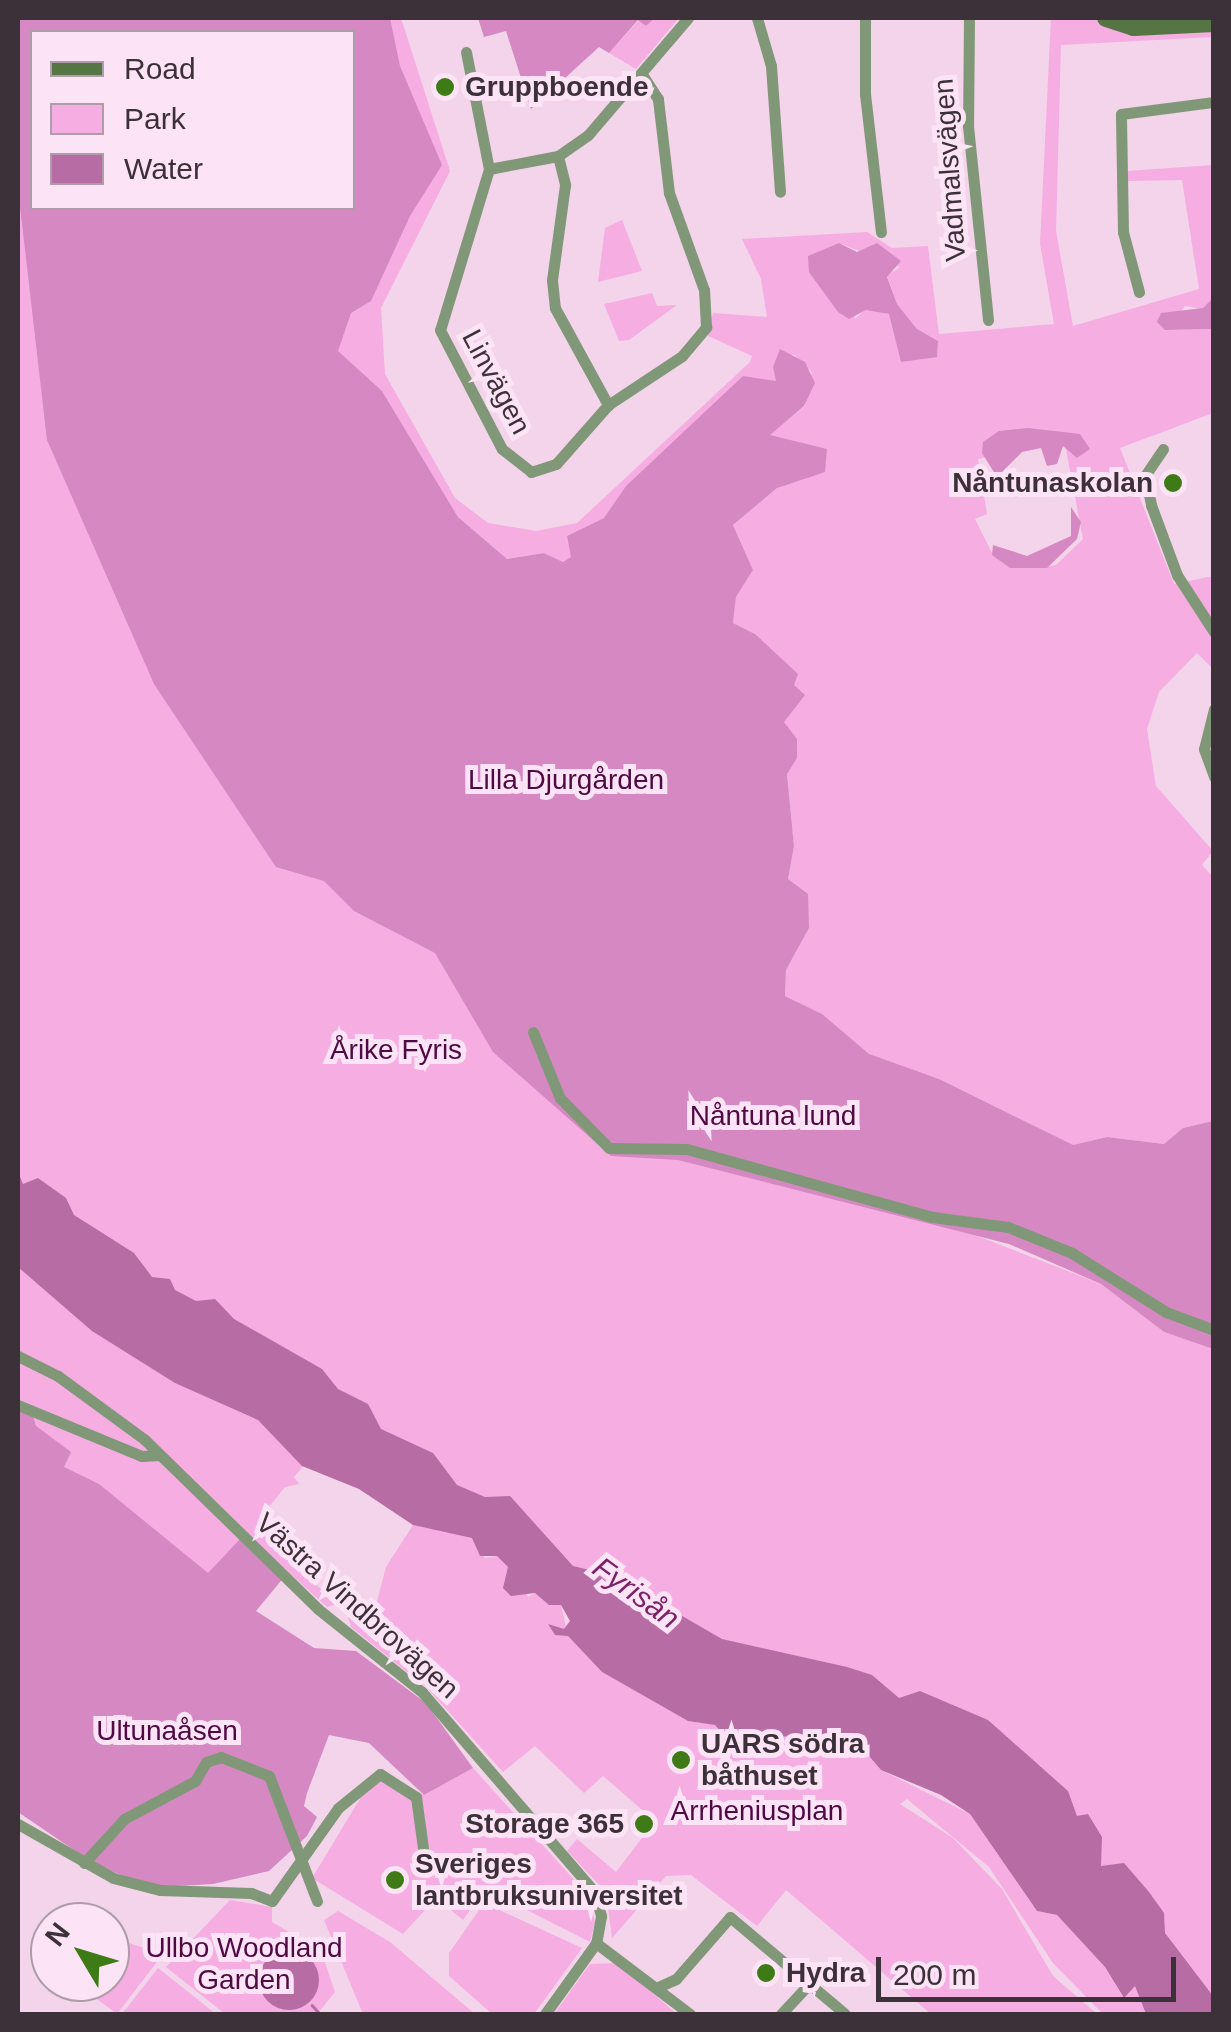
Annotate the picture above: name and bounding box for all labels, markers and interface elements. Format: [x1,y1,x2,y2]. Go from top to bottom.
legend [30,30,355,210]
text: Road [124,52,196,85]
place label: Gruppboende [465,70,649,104]
marker: Gruppboende [434,76,456,98]
street label: Vadmalsvägen [927,77,973,263]
text: Park [124,102,186,135]
text: Water [124,152,203,185]
street label: Linvägen [454,324,538,440]
place label: Nåntunaskolan [952,466,1153,500]
marker: Nåntunaskolan [1162,472,1184,494]
park label: Lilla Djurgården [468,763,664,797]
park label: Årike Fyris [330,1033,462,1067]
park label: Nåntuna lund [690,1099,856,1133]
street label: Västra Vindbrovägen [249,1506,465,1706]
water label: Fyrisån [586,1550,686,1636]
park label: Ultunaåsen [96,1714,238,1748]
place label: UARS södra båthuset [701,1727,864,1793]
marker: UARS södra båthuset [670,1749,692,1771]
park label: Arrheniusplan [671,1794,843,1828]
place label: Storage 365 [465,1807,624,1841]
marker: Storage 365 [633,1813,655,1835]
place label: Sveriges lantbruksuniversitet [415,1847,683,1913]
marker: Sveriges lantbruksuniversitet [384,1869,406,1891]
north arrow [30,1902,130,2002]
text: N [39,1917,76,1952]
park label: Ullbo Woodland Garden [145,1931,343,1997]
scale bar [881,1937,1181,1999]
place label: Hydra [786,1956,865,1990]
text: 200 m [893,1958,976,1991]
marker: Hydra [755,1962,777,1984]

